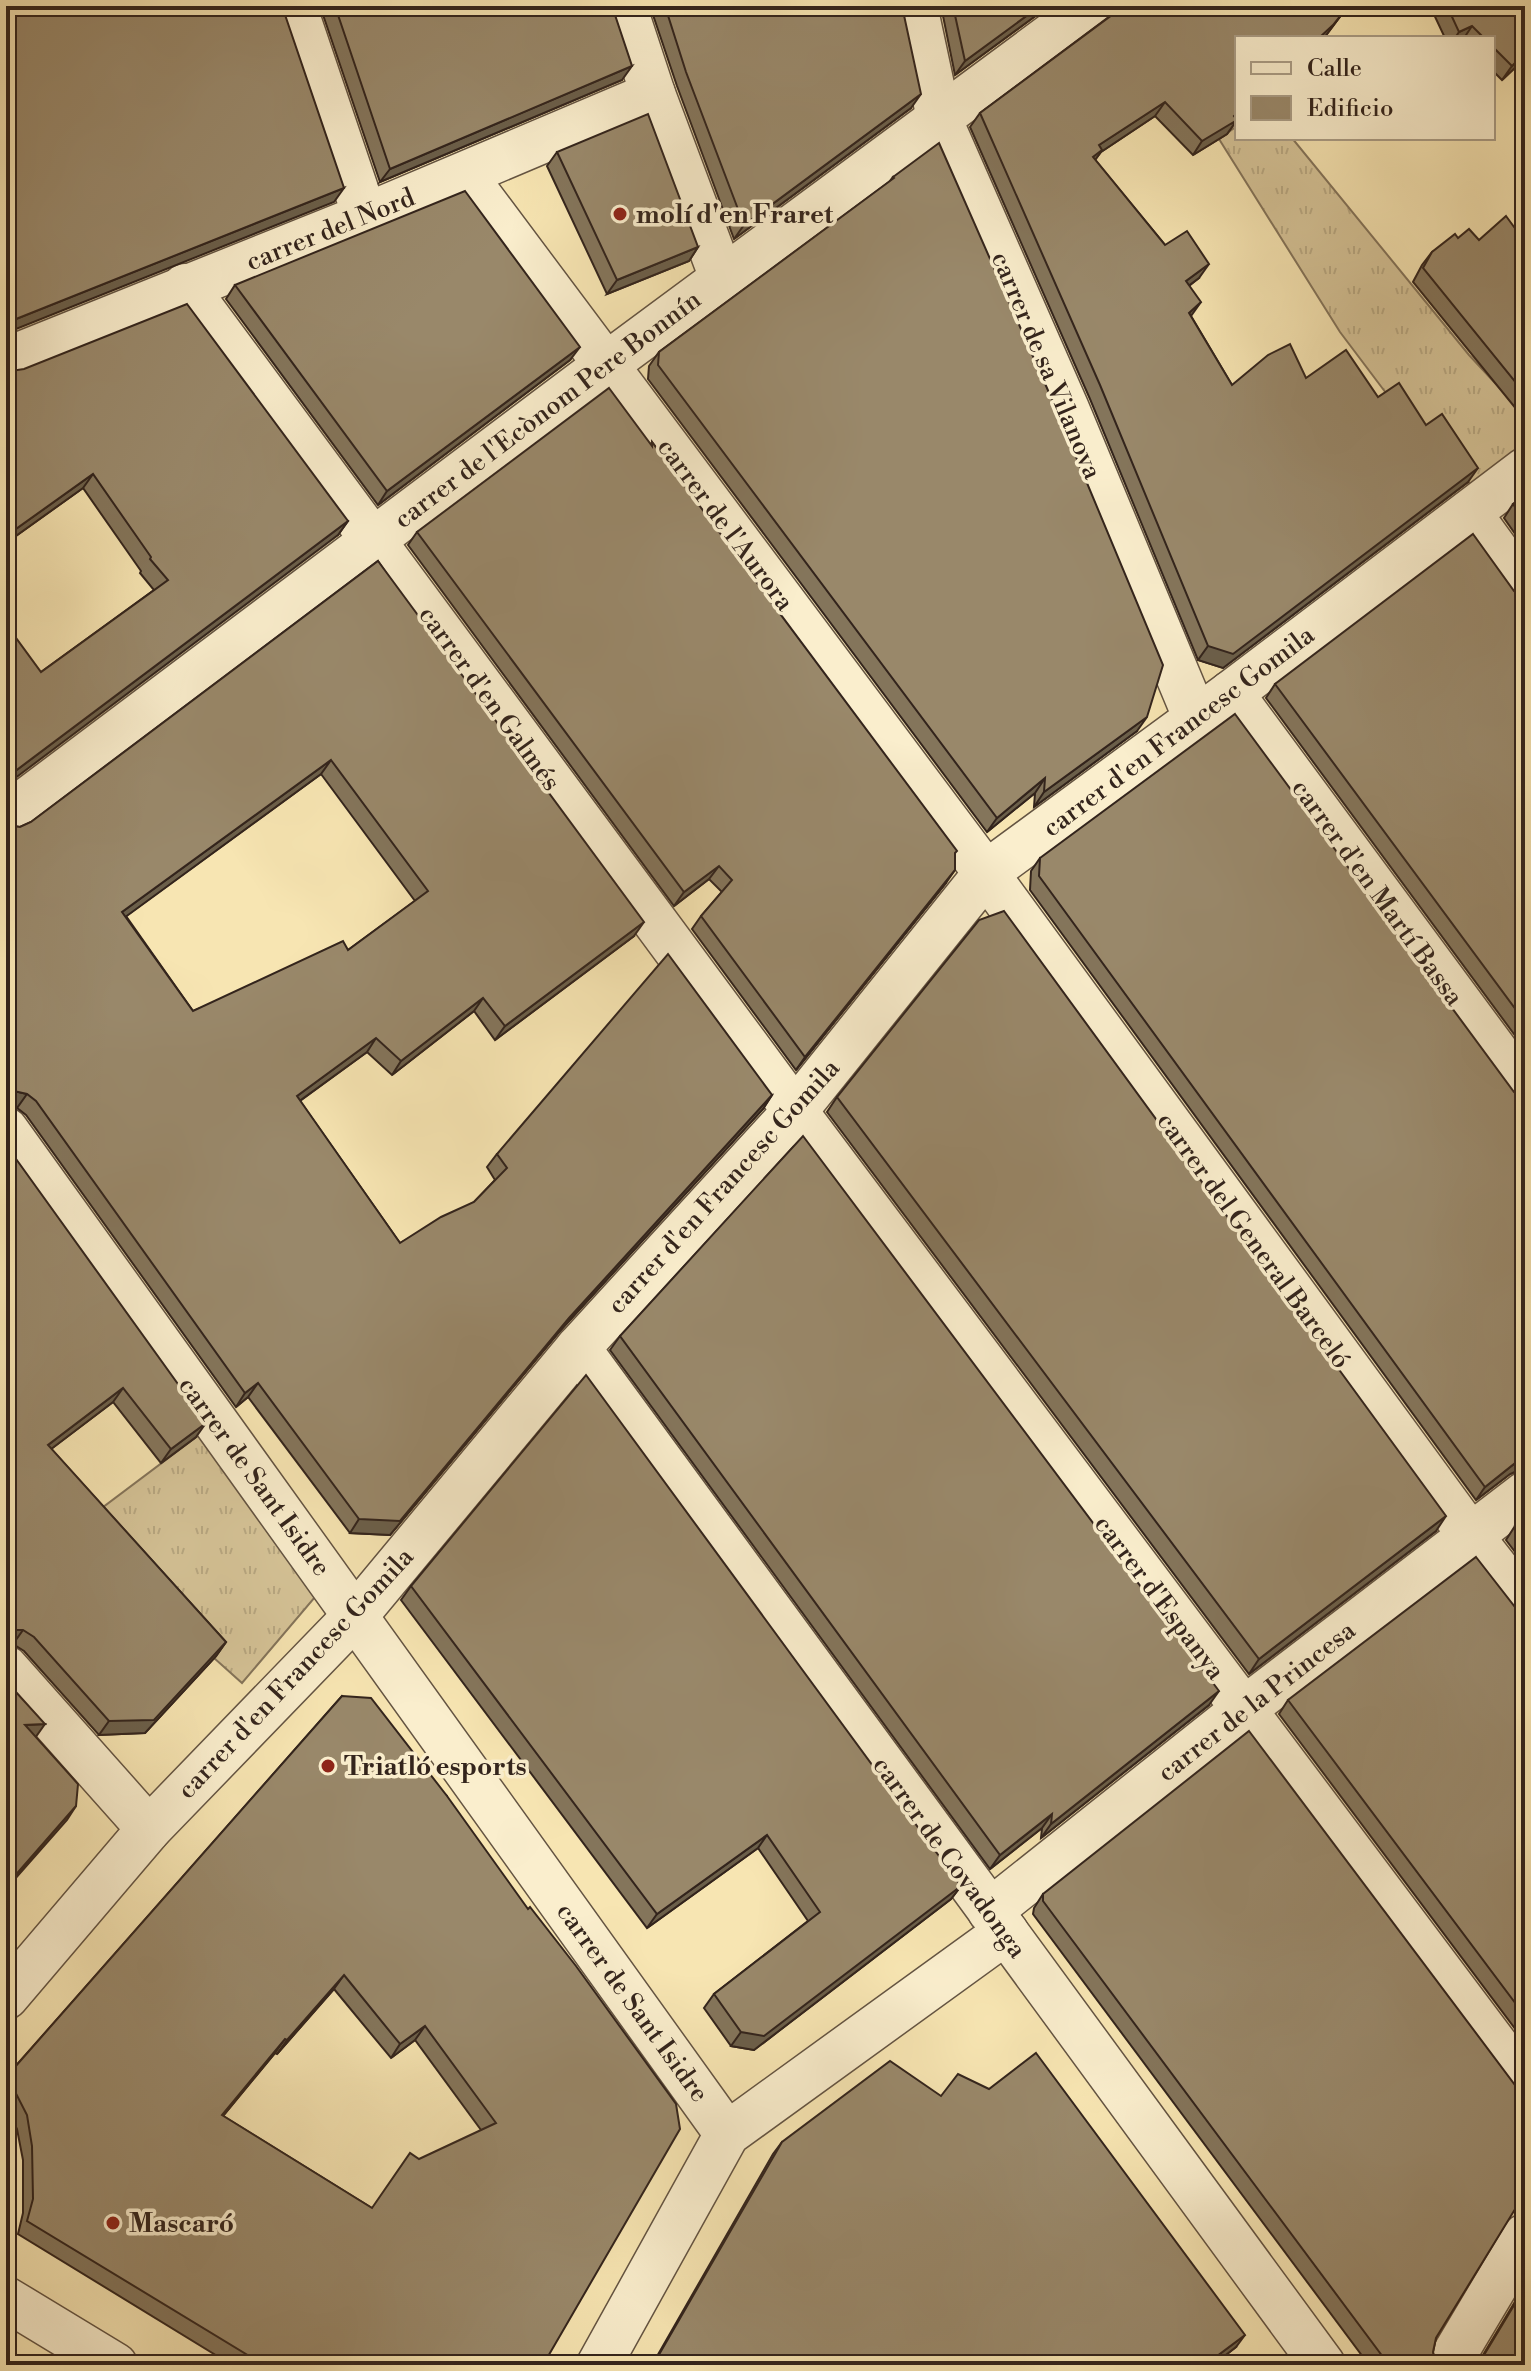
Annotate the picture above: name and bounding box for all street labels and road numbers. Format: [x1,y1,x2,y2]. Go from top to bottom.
street label: carrer del Nord [241,181,420,278]
street label: carrer de sa Vilanova [984,247,1109,485]
street label: carrer de l'Ecònom Pere Bonnín [388,284,707,536]
street label: carrer de l'Aurora [650,432,801,618]
street label: carrer d'en Galmés [411,600,567,797]
street label: carrer d'en Francesc Gomila [1036,619,1321,844]
street label: carrer d'en Martí Bassa [1284,773,1471,1013]
street label: carrer d'en Francesc Gomila [601,1052,847,1321]
street label: carrer del General Barceló [1149,1106,1357,1375]
street label: carrer de Sant Isidre [171,1371,337,1583]
street label: carrer d'Espanya [1087,1509,1232,1687]
street label: carrer d'en Francesc Gomila [171,1541,421,1806]
street label: carrer de la Princesa [1151,1614,1363,1789]
street label: carrer de Covadonga [865,1750,1034,1965]
street label: carrer de Sant Isidre [549,1897,715,2109]

